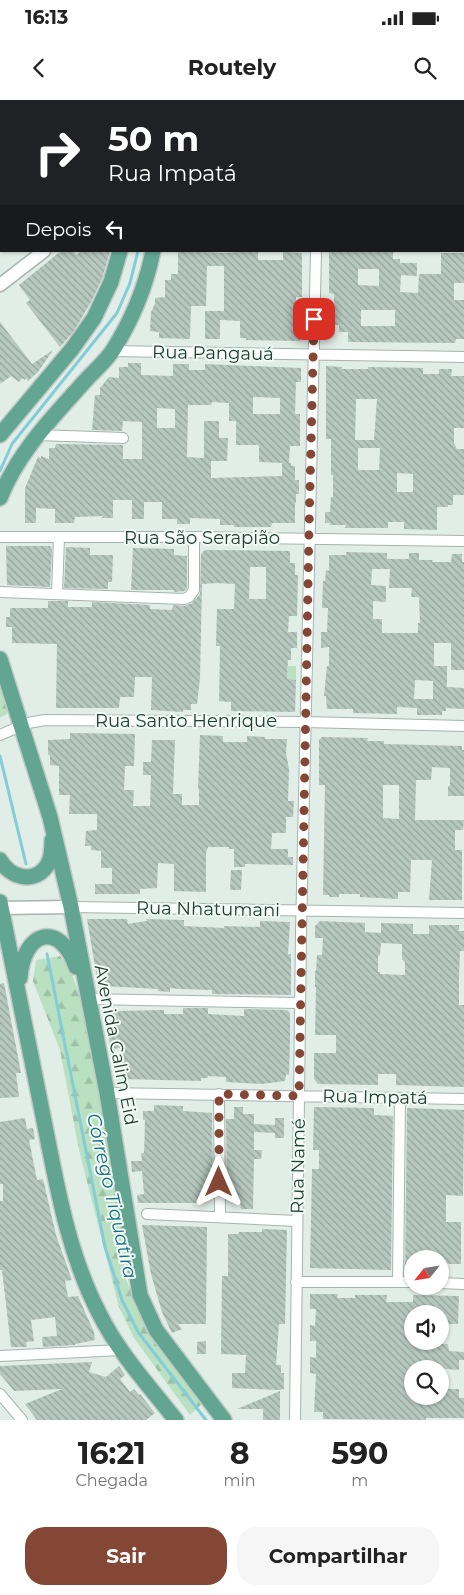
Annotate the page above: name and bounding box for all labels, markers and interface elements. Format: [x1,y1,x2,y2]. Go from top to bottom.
text: 16:13 [25,6,68,29]
icon: back [25,54,53,82]
text: Routely [188,54,276,81]
icon: search [411,54,439,82]
text: 50 m [108,117,199,160]
icon: right [25,120,90,185]
text: Rua Impatá [108,160,237,187]
icon: left [101,215,129,243]
text: Depois [25,218,91,241]
pin [293,298,335,340]
icon: arrive [300,305,328,333]
street label: Rua Pangauá [152,341,274,365]
street label: Rua São Serapião [124,527,280,549]
street label: Rua Santo Henrique [95,710,277,732]
street label: Rua Nhatumani [136,897,280,921]
street label: Avenida Calim Eid [90,963,142,1127]
street label: Rua Impatá [322,1085,428,1109]
water label: Córrego Tiquatira [82,1111,142,1281]
street label: Rua Namé [286,1118,310,1214]
position arrow [192,1155,244,1207]
north arrow [404,1250,449,1295]
map controls [404,1250,449,1405]
button: sound [404,1305,449,1350]
button: search [404,1360,449,1405]
text: 16:21 [78,1435,146,1472]
text: 8 [230,1435,249,1472]
text: 590 [331,1435,388,1472]
text: Chegada [76,1471,148,1490]
text: min [224,1471,256,1490]
text: m [351,1471,368,1490]
button: Sair [25,1527,227,1585]
button: Compartilhar [237,1527,439,1585]

